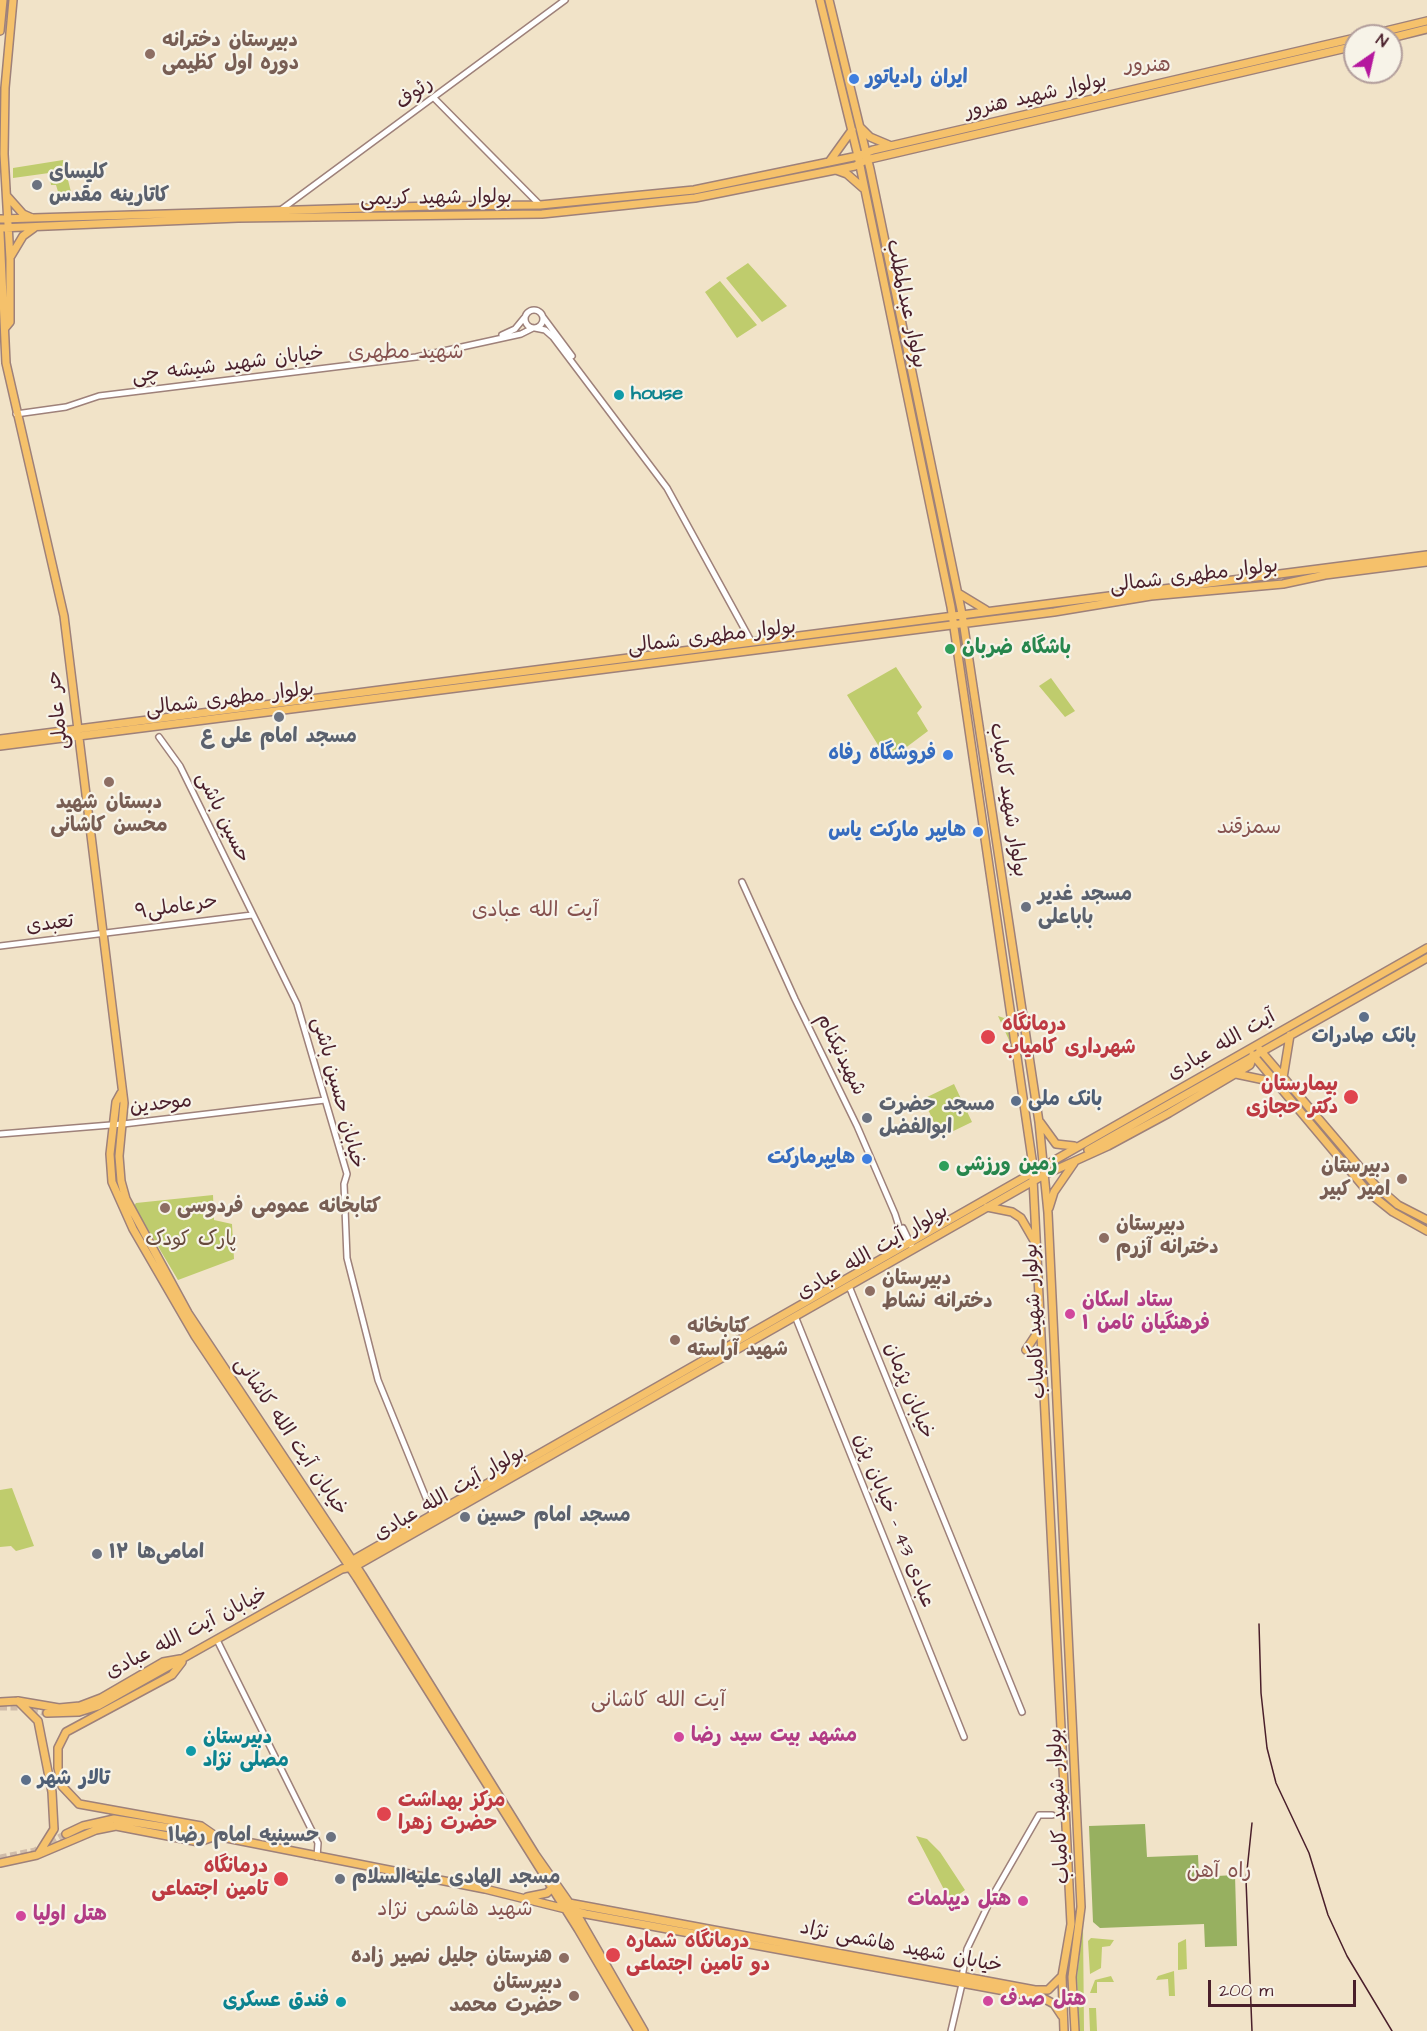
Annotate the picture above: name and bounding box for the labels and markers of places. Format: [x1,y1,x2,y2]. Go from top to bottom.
place label: دبیرستان دخترانه دوره اول کظیمی [162,30,299,77]
marker: دبیرستان دخترانه دوره اول کظیمی [143,47,157,61]
place label: ایران رادیاتور [866,67,968,91]
marker: ایران رادیاتور [847,72,861,86]
place label: کلیسای کاتارینه مقدس [49,162,169,209]
marker: کلیسای کاتارینه مقدس [30,178,44,192]
place label: house [631,383,683,407]
marker: house [612,388,626,402]
place label: باشگاه ضربان [962,637,1071,661]
marker: باشگاه ضربان [943,642,957,656]
marker: مسجد امام علی ع [272,710,286,724]
place label: مسجد امام علی ع [201,726,357,750]
place label: فروشگاه رفاه [828,743,936,767]
marker: فروشگاه رفاه [941,748,955,762]
marker: دبستان شهید محسن کاشانی [102,775,116,789]
place label: دبستان شهید محسن کاشانی [50,792,168,839]
place label: هایپر مارکت یاس [828,820,966,844]
marker: هایپر مارکت یاس [971,825,985,839]
place label: مسجد غدیر باباعلی [1038,884,1132,931]
marker: مسجد غدیر باباعلی [1019,900,1033,914]
marker: بانک صادرات [1357,1010,1371,1024]
place label: درمانگاه شهرداری کامیاب [1002,1014,1136,1061]
place label: بانک صادرات [1312,1026,1416,1050]
marker: درمانگاه شهرداری کامیاب [979,1028,997,1046]
place label: بیمارستان دکتر حجازی [1246,1074,1338,1121]
marker: بیمارستان دکتر حجازی [1342,1088,1360,1106]
place label: بانک ملی [1028,1089,1102,1113]
place label: مسجد حضرت ابوالفضل [879,1094,995,1141]
marker: بانک ملی [1009,1094,1023,1108]
marker: مسجد حضرت ابوالفضل [860,1111,874,1125]
place label: هایپرمارکت [767,1147,855,1171]
marker: هایپرمارکت [860,1152,874,1166]
place label: زمین ورزشی [956,1154,1057,1178]
place label: دبیرستان امیر کبیر [1321,1156,1390,1203]
marker: زمین ورزشی [937,1159,951,1173]
marker: دبیرستان امیر کبیر [1395,1172,1409,1186]
place label: کتابخانه عمومی فردوسی [177,1196,381,1220]
marker: کتابخانه عمومی فردوسی [158,1201,172,1215]
place label: دبیرستان دخترانه آزرم [1116,1214,1218,1261]
marker: دبیرستان دخترانه آزرم [1097,1231,1111,1245]
place label: دبیرستان دخترانه نشاط [882,1268,993,1315]
marker: دبیرستان دخترانه نشاط [863,1284,877,1298]
place label: ستاد اسکان فرهنگیان ثامن ۱ [1082,1290,1210,1337]
marker: ستاد اسکان فرهنگیان ثامن ۱ [1063,1307,1077,1321]
place label: کتابخانه شهید آراسته [687,1316,788,1363]
marker: کتابخانه شهید آراسته [668,1333,682,1347]
place label: مسجد امام حسین [477,1505,631,1529]
marker: مسجد امام حسین [458,1510,472,1524]
place label: ۱۲ امامی‌ها [109,1542,204,1566]
marker: ۱۲ امامی‌ها [90,1547,104,1561]
place label: مشهد بيت سيد رضا [691,1725,857,1749]
place label: دبیرستان مصلی نژاد [203,1727,289,1774]
marker: مشهد بيت سيد رضا [672,1730,686,1744]
marker: دبیرستان مصلی نژاد [184,1744,198,1758]
place label: تالار شهر [38,1768,110,1792]
marker: تالار شهر [19,1773,33,1787]
place label: مرکز بهداشت حضرت زهرا [398,1790,505,1837]
marker: مرکز بهداشت حضرت زهرا [375,1805,393,1823]
place label: حسینیه امام رضا۱ [168,1825,319,1849]
marker: حسینیه امام رضا۱ [324,1830,338,1844]
place label: درمانگاه تامین اجتماعی [152,1856,268,1903]
place label: مسجد الهادی علیه‌السلام [352,1867,560,1891]
marker: درمانگاه تامین اجتماعی [272,1870,290,1888]
marker: مسجد الهادی علیه‌السلام [333,1872,347,1886]
place label: هتل دیپلمات [908,1889,1011,1913]
marker: هتل دیپلمات [1016,1894,1030,1908]
place label: هتل اولیا [33,1904,107,1928]
marker: هتل اولیا [14,1909,28,1923]
place label: درمانگاه شماره دو تامین اجتماعی [626,1931,770,1978]
place label: هنرستان جلیل نصیر زاده [351,1946,552,1970]
marker: درمانگاه شماره دو تامین اجتماعی [604,1946,622,1964]
marker: هنرستان جلیل نصیر زاده [557,1951,571,1965]
place label: دبیرستان حضرت محمد [449,1972,562,2019]
marker: دبیرستان حضرت محمد [567,1989,581,2003]
place label: هتل صدف [1000,1989,1086,2013]
place label: فندق عسکری [223,1990,329,2014]
marker: هتل صدف [981,1994,995,2008]
marker: فندق عسکری [334,1995,348,2009]

